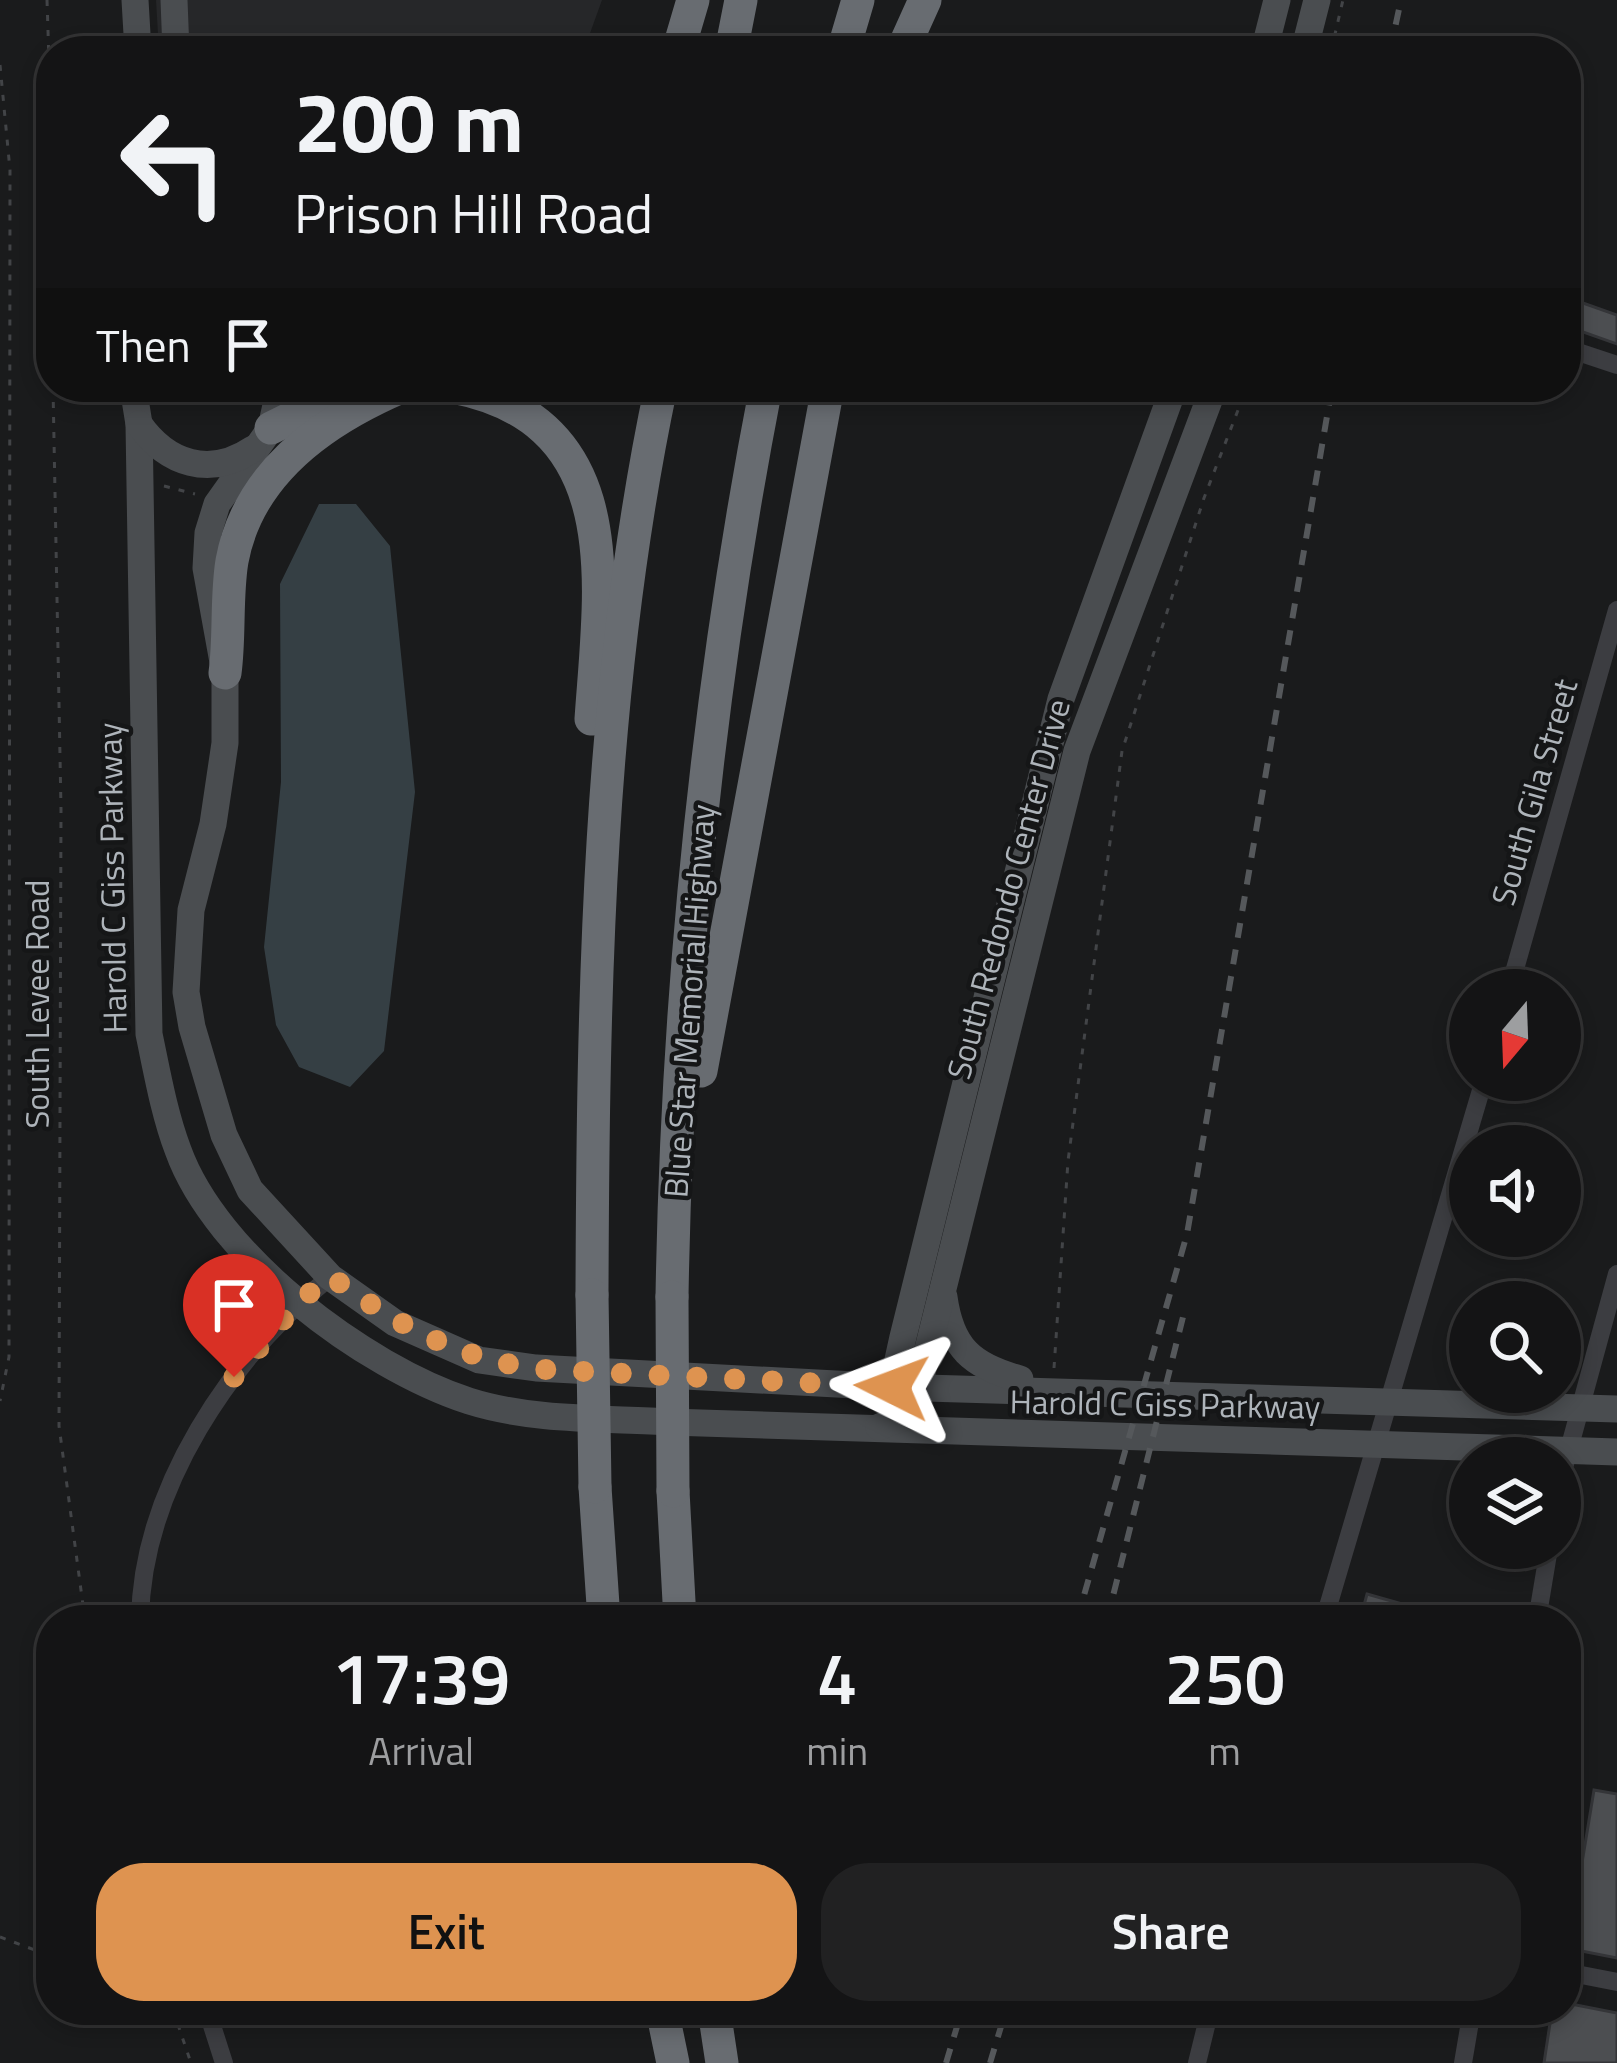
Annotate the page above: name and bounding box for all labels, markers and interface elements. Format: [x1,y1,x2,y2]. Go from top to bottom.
text: 200 m [294,57,524,185]
icon: left [96,84,252,240]
text: Prison Hill Road [294,172,653,254]
text: Then [96,311,191,379]
icon: arrive [215,312,281,378]
street label: South Gila Street [1478,673,1590,911]
street label: South Redondo Center Drive [933,693,1083,1085]
street label: Harold C Giss Parkway [84,722,140,1034]
street label: Blue Star Memorial Highway [650,802,728,1199]
street label: South Levee Road [12,879,62,1129]
north arrow [1449,969,1581,1101]
map controls [1449,969,1581,1569]
button: sound [1449,1125,1581,1257]
pin [183,1254,285,1377]
icon: arrive [201,1272,267,1338]
button: search [1449,1281,1581,1413]
position arrow [829,1324,955,1450]
street label: Harold C Giss Parkway [1009,1376,1321,1432]
button: layers [1449,1437,1581,1569]
text: 17:39 [332,1622,510,1732]
text: 4 [817,1622,857,1732]
text: 250 [1164,1622,1285,1732]
text: Arrival [368,1721,474,1780]
text: min [806,1721,868,1780]
text: m [1208,1721,1241,1780]
button: Exit [96,1863,797,2001]
button: Share [821,1863,1521,2001]

